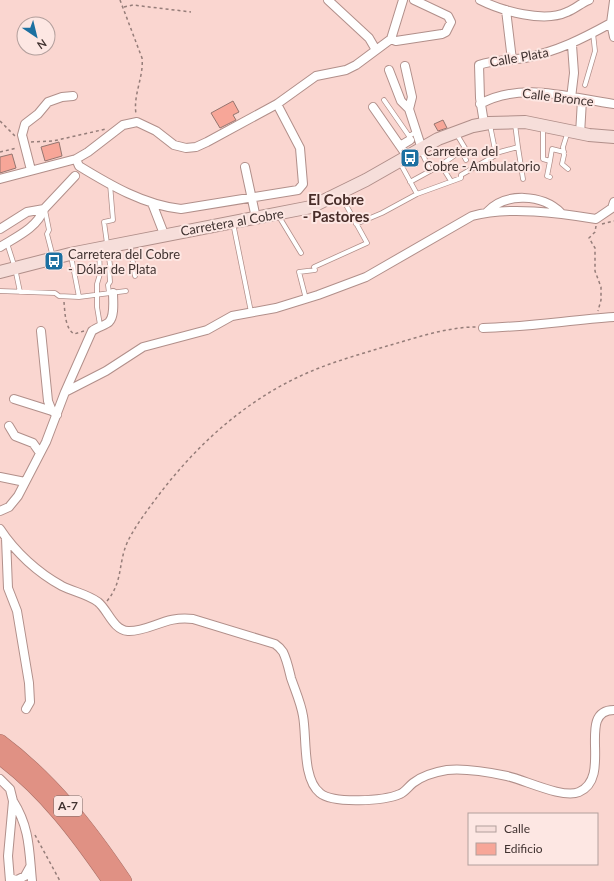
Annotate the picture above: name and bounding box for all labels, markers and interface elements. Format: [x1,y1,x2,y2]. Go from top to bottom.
north arrow [16,16,56,56]
text: N [35,37,49,52]
street label: Calle Plata [488,44,550,70]
street label: Calle Bronce [521,85,595,109]
place label: Carretera del Cobre - Ambulatorio [424,143,540,174]
bus stop icon: Carretera del Cobre - Ambulatorio [399,147,421,169]
district label: El Cobre - Pastores [303,190,370,225]
street label: Carretera al Cobre [179,205,285,239]
place label: Carretera del Cobre - Dólar de Plata [68,246,180,277]
bus stop icon: Carretera del Cobre - Dólar de Plata [43,250,65,272]
road number: A-7 [54,796,82,816]
legend [468,813,598,865]
text: Calle [504,821,530,836]
text: Edificio [504,841,543,856]

